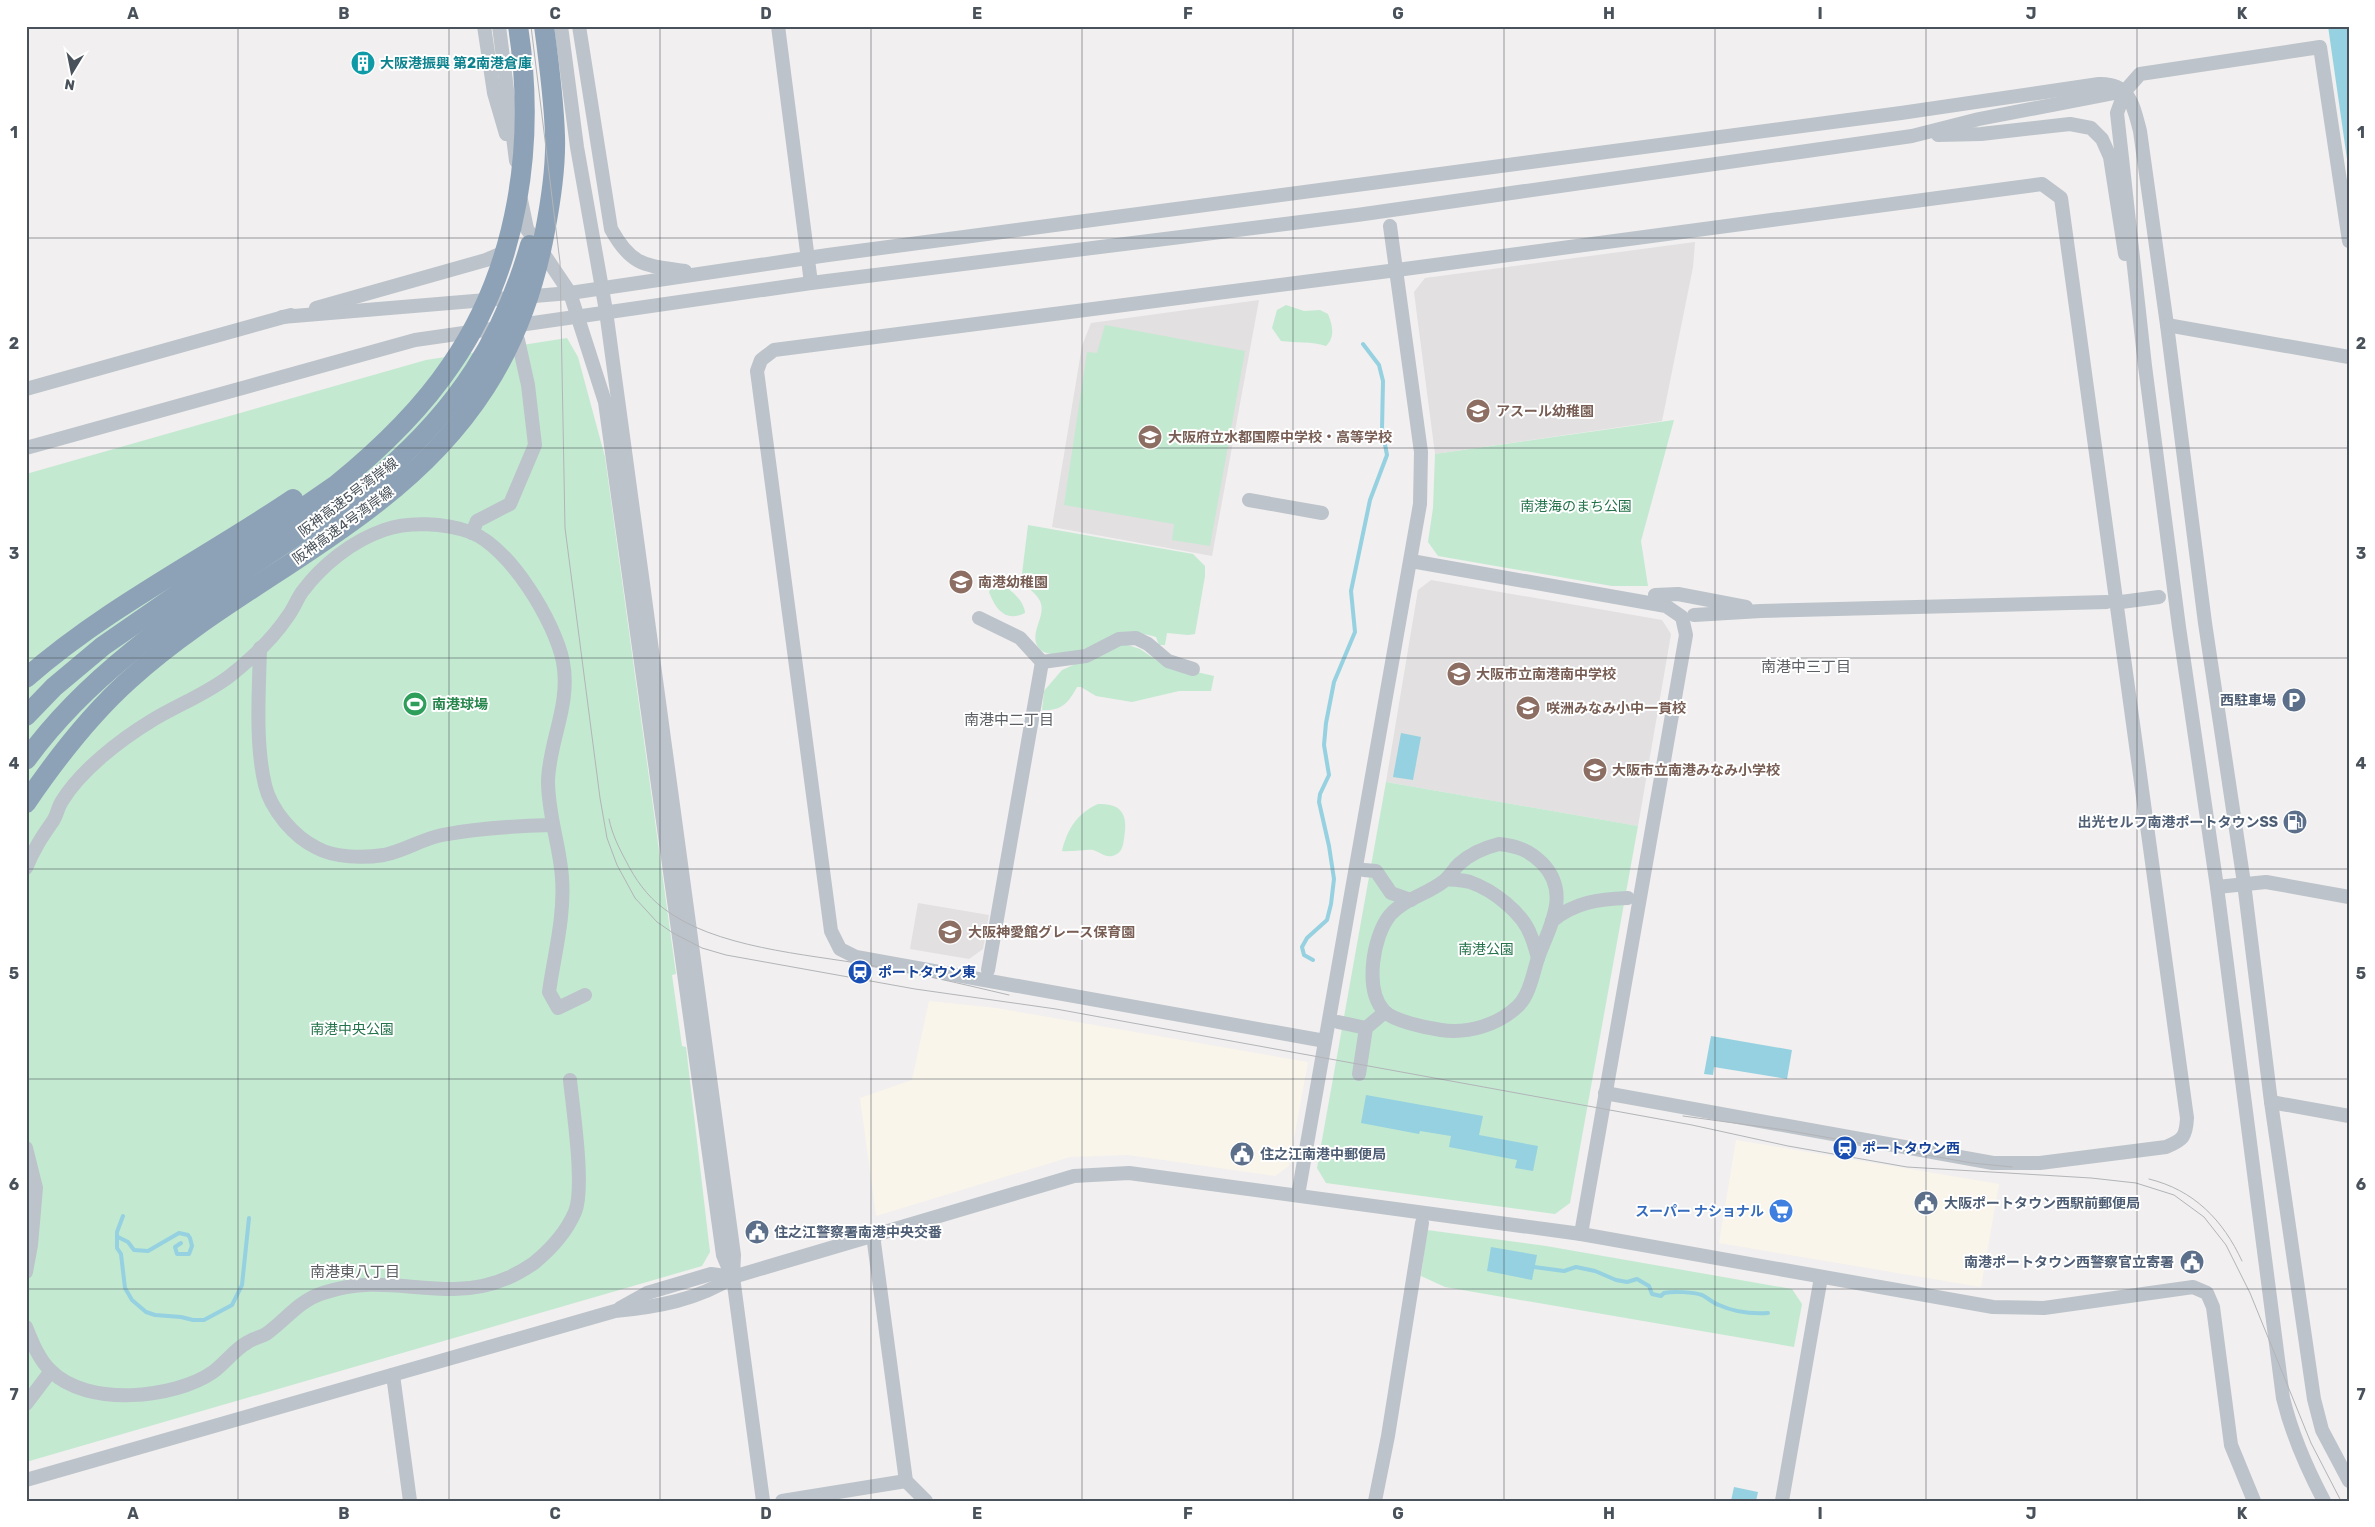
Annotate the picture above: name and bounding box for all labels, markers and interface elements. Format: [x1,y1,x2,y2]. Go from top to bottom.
text: A [127,4,139,23]
text: B [338,4,350,23]
text: C [549,4,561,23]
text: D [760,4,772,23]
text: E [972,4,982,23]
text: F [1183,4,1193,23]
text: G [1392,4,1404,23]
text: H [1603,4,1615,23]
text: I [1817,4,1823,23]
text: J [2026,4,2036,23]
text: K [2237,4,2248,23]
north arrow [48,48,98,98]
building icon: 大阪港振興 第2南港倉庫 [350,50,376,76]
place label: 大阪港振興 第2南港倉庫 [380,55,532,72]
text: N [63,75,76,94]
text: 1 [10,123,18,142]
text: 1 [2357,123,2365,142]
text: 2 [9,334,19,353]
text: 2 [2356,334,2366,353]
school or university icon: アスール幼稚園 [1465,398,1491,424]
place label: アスール幼稚園 [1496,403,1594,420]
school or university icon: 大阪府立水都国際中学校・高等学校 [1137,424,1163,450]
place label: 大阪府立水都国際中学校・高等学校 [1168,429,1392,446]
street label: 阪神高速5号湾岸線 [295,454,401,540]
street label: 阪神高速4号湾岸線 [289,483,397,568]
park label: 南港海のまち公園 [1520,498,1632,515]
text: 3 [9,544,19,563]
text: 3 [2356,544,2366,563]
school or university icon: 南港幼稚園 [948,569,974,595]
place label: 南港幼稚園 [978,574,1048,591]
district label: 南港中三丁目 [1761,658,1851,676]
school or university icon: 大阪市立南港南中学校 [1446,661,1472,687]
place label: 大阪市立南港南中学校 [1476,666,1616,683]
parking icon: 西駐車場 [2281,687,2307,713]
sports icon: 南港球場 [402,691,428,717]
place label: 西駐車場 [2220,692,2276,709]
school or university icon: 咲洲みなみ小中一貫校 [1515,695,1541,721]
place label: 南港球場 [432,696,488,713]
place label: 咲洲みなみ小中一貫校 [1546,700,1686,717]
district label: 南港中二丁目 [964,711,1054,729]
text: 4 [9,754,20,773]
text: 4 [2356,754,2367,773]
school or university icon: 大阪市立南港みなみ小学校 [1582,757,1608,783]
place label: 大阪市立南港みなみ小学校 [1612,762,1780,779]
fuel station icon: 出光セルフ南港ポートタウンSS [2282,809,2308,835]
place label: 出光セルフ南港ポートタウンSS [2077,814,2278,831]
school or university icon: 大阪神愛館グレース保育園 [937,919,963,945]
place label: 大阪神愛館グレース保育園 [968,924,1135,941]
park label: 南港公園 [1458,941,1514,958]
station icon: ポートタウン東 [847,959,873,985]
text: 5 [9,964,19,983]
place label: ポートタウン東 [878,964,976,981]
text: 5 [2356,964,2366,983]
park label: 南港中央公園 [310,1021,394,1038]
station icon: ポートタウン西 [1832,1135,1858,1161]
place label: ポートタウン西 [1862,1140,1960,1157]
public building icon: 住之江南港中郵便局 [1229,1141,1255,1167]
place label: 住之江南港中郵便局 [1260,1146,1386,1163]
text: 6 [9,1175,19,1194]
text: 6 [2356,1175,2366,1194]
public building icon: 大阪ポートタウン西駅前郵便局 [1913,1190,1939,1216]
place label: 大阪ポートタウン西駅前郵便局 [1944,1195,2140,1212]
supermarket icon: スーパー ナショナル [1768,1198,1794,1224]
place label: スーパー ナショナル [1635,1203,1764,1220]
public building icon: 住之江警察署南港中央交番 [744,1219,770,1245]
place label: 住之江警察署南港中央交番 [774,1224,942,1241]
public building icon: 南港ポートタウン西警察官立寄署 [2179,1249,2205,1275]
place label: 南港ポートタウン西警察官立寄署 [1964,1254,2174,1271]
district label: 南港東八丁目 [310,1263,400,1281]
text: 7 [9,1385,19,1404]
text: 7 [2356,1385,2366,1404]
text: A [127,1504,139,1523]
text: B [338,1504,350,1523]
text: C [549,1504,561,1523]
text: D [760,1504,772,1523]
text: E [972,1504,982,1523]
text: F [1183,1504,1193,1523]
text: G [1392,1504,1404,1523]
text: H [1603,1504,1615,1523]
text: I [1817,1504,1823,1523]
text: J [2026,1504,2036,1523]
text: K [2237,1504,2248,1523]

